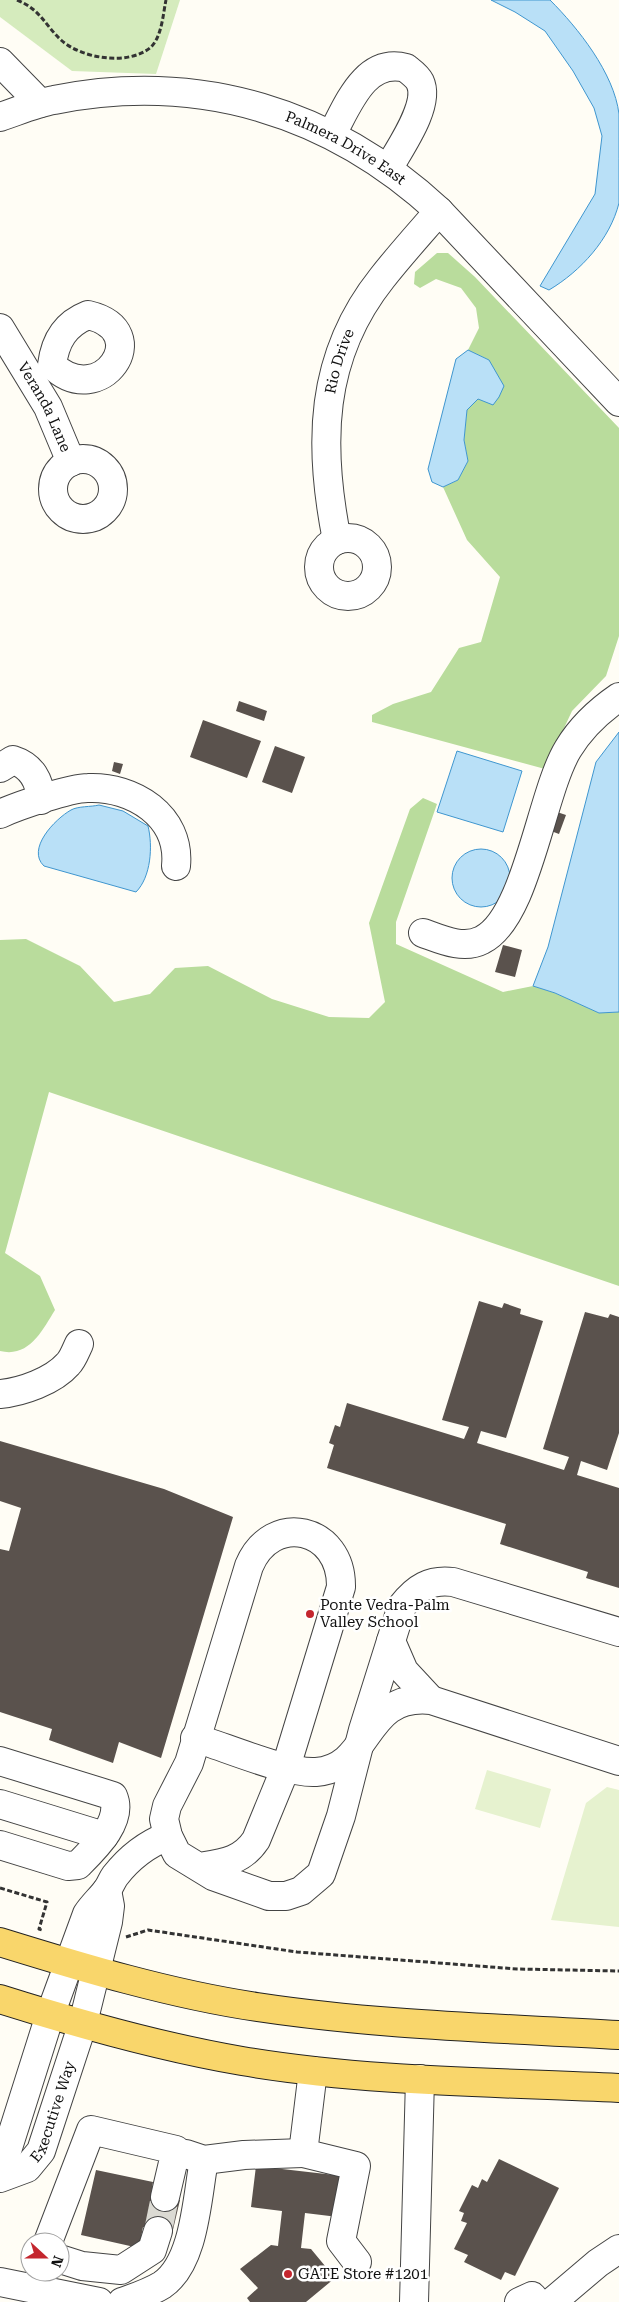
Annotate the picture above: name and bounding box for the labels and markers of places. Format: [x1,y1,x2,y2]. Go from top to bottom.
place label: Ponte Vedra-Palm Valley School [320,1596,450,1631]
marker: Ponte Vedra-Palm Valley School [304,1608,316,1620]
place label: GATE Store #1201 [298,2265,428,2283]
marker: GATE Store #1201 [282,2268,294,2280]

